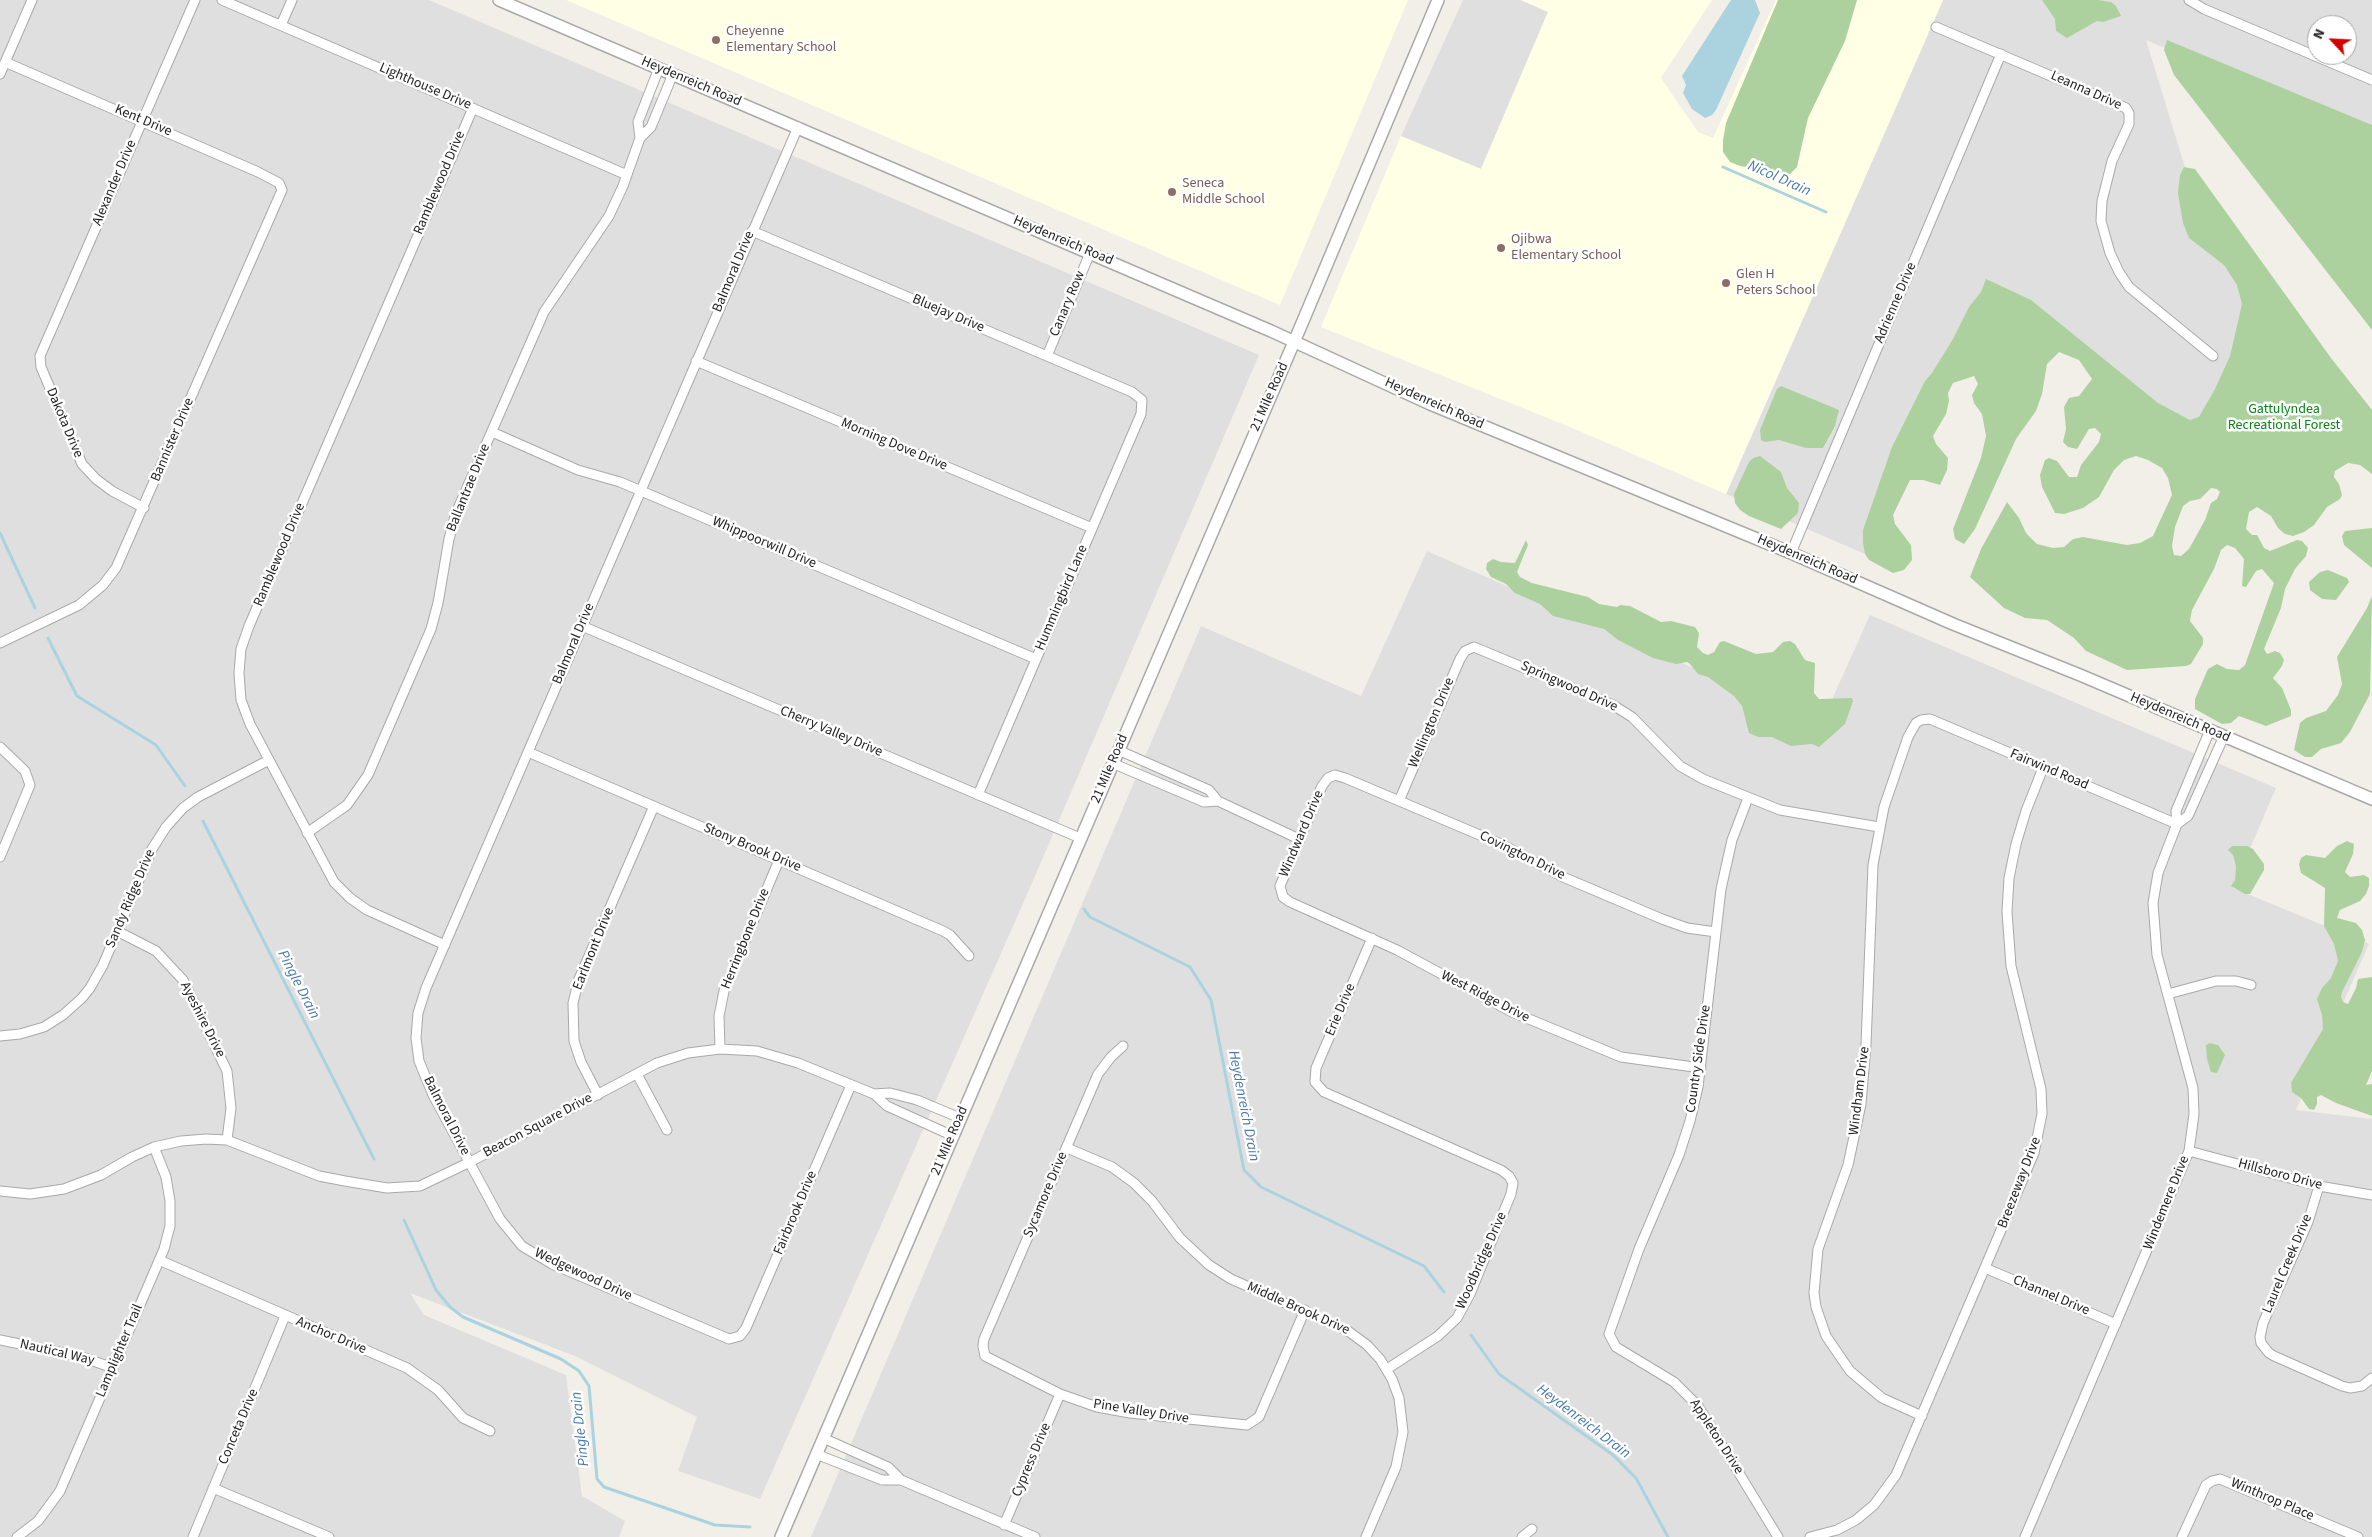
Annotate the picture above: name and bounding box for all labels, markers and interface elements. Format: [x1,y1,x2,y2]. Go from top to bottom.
north arrow [2307,15,2357,65]
place label: Cheyenne Elementary School [726,24,836,56]
text: N [2308,26,2330,43]
marker: Cheyenne Elementary School [710,34,722,46]
street label: Heydenreich Road [638,53,744,111]
street label: Lighthouse Drive [376,60,474,114]
street label: Leanna Drive [2048,68,2124,114]
street label: Kent Drive [112,101,174,141]
street label: Ramblewood Drive [411,129,469,237]
street label: Alexander Drive [89,138,141,228]
water label: Nicol Drain [1745,157,1813,201]
place label: Seneca Middle School [1182,176,1265,208]
marker: Seneca Middle School [1166,186,1178,198]
street label: Heydenreich Road [1010,212,1116,270]
street label: Balmoral Drive [709,229,759,315]
place label: Ojibwa Elementary School [1511,232,1621,264]
marker: Ojibwa Elementary School [1495,242,1507,254]
street label: Adrienne Drive [1871,260,1921,346]
place label: Glen H Peters School [1736,267,1816,300]
street label: Canary Row [1047,269,1089,339]
marker: Glen H Peters School [1720,277,1732,289]
street label: Bluejay Drive [909,291,987,337]
street label: 21 Mile Road [1247,360,1293,434]
street label: Heydenreich Road [1382,375,1486,433]
street label: Dakota Drive [42,386,86,460]
street label: Bannister Drive [148,396,198,484]
park label: Gattulyndea Recreational Forest [2228,402,2340,434]
street label: Morning Dove Drive [838,415,950,475]
street label: Ballantrae Drive [444,441,494,535]
street label: Ramblewood Drive [251,501,309,609]
street label: Whippoorwill Drive [709,513,819,573]
street label: Heydenreich Road [1754,531,1860,589]
street label: Hummingbird Lane [1032,543,1092,653]
street label: Balmoral Drive [549,601,599,687]
street label: Springwood Drive [1518,658,1620,716]
street label: Wellington Drive [1405,675,1459,771]
street label: Heydenreich Road [2127,689,2233,747]
street label: Cherry Valley Drive [777,703,885,761]
street label: 21 Mile Road [1088,732,1132,806]
street label: Fairwind Road [2007,746,2091,794]
street label: Windward Drive [1276,788,1328,880]
street label: Stony Brook Drive [701,820,803,876]
street label: Covington Drive [1476,828,1568,884]
street label: Sandy Ridge Drive [103,847,159,951]
street label: Herringbone Drive [718,886,774,992]
street label: Earlmont Drive [570,905,618,993]
water label: Pingle Drain [273,948,323,1022]
street label: West Ridge Drive [1438,967,1532,1027]
street label: Ayeshire Drive [176,979,228,1061]
street label: Erie Drive [1322,981,1360,1039]
street label: Country Side Drive [1683,1004,1715,1114]
street label: Windham Drive [1846,1046,1874,1136]
water label: Heydenreich Drain [1223,1049,1263,1163]
street label: Balmoral Drive [419,1074,473,1158]
street label: Beacon Square Drive [481,1090,595,1162]
street label: 21 Mile Road [928,1104,972,1178]
street label: Breezeway Drive [1995,1135,2045,1231]
street label: Sycamore Drive [1020,1150,1072,1240]
street label: Windemere Drive [2140,1153,2194,1253]
street label: Hillsboro Drive [2236,1156,2324,1194]
street label: Fairbrook Drive [771,1169,821,1257]
street label: Woodbridge Drive [1453,1210,1511,1312]
street label: Laurel Creek Drive [2260,1212,2316,1316]
street label: Wedgewood Drive [532,1245,634,1305]
street label: Channel Drive [2010,1272,2092,1320]
street label: Middle Brook Drive [1244,1279,1352,1339]
street label: Lamplighter Trail [93,1302,147,1400]
street label: Anchor Drive [293,1314,369,1358]
street label: Nautical Way [18,1336,96,1370]
water label: Heydenreich Drain [1533,1381,1633,1463]
street label: Conceta Drive [215,1387,263,1467]
water label: Pingle Drain [568,1391,594,1467]
street label: Pine Valley Drive [1092,1396,1190,1428]
street label: Appleton Drive [1685,1396,1747,1478]
street label: Cypress Drive [1009,1421,1055,1499]
street label: Winthrop Place [2228,1475,2316,1525]

